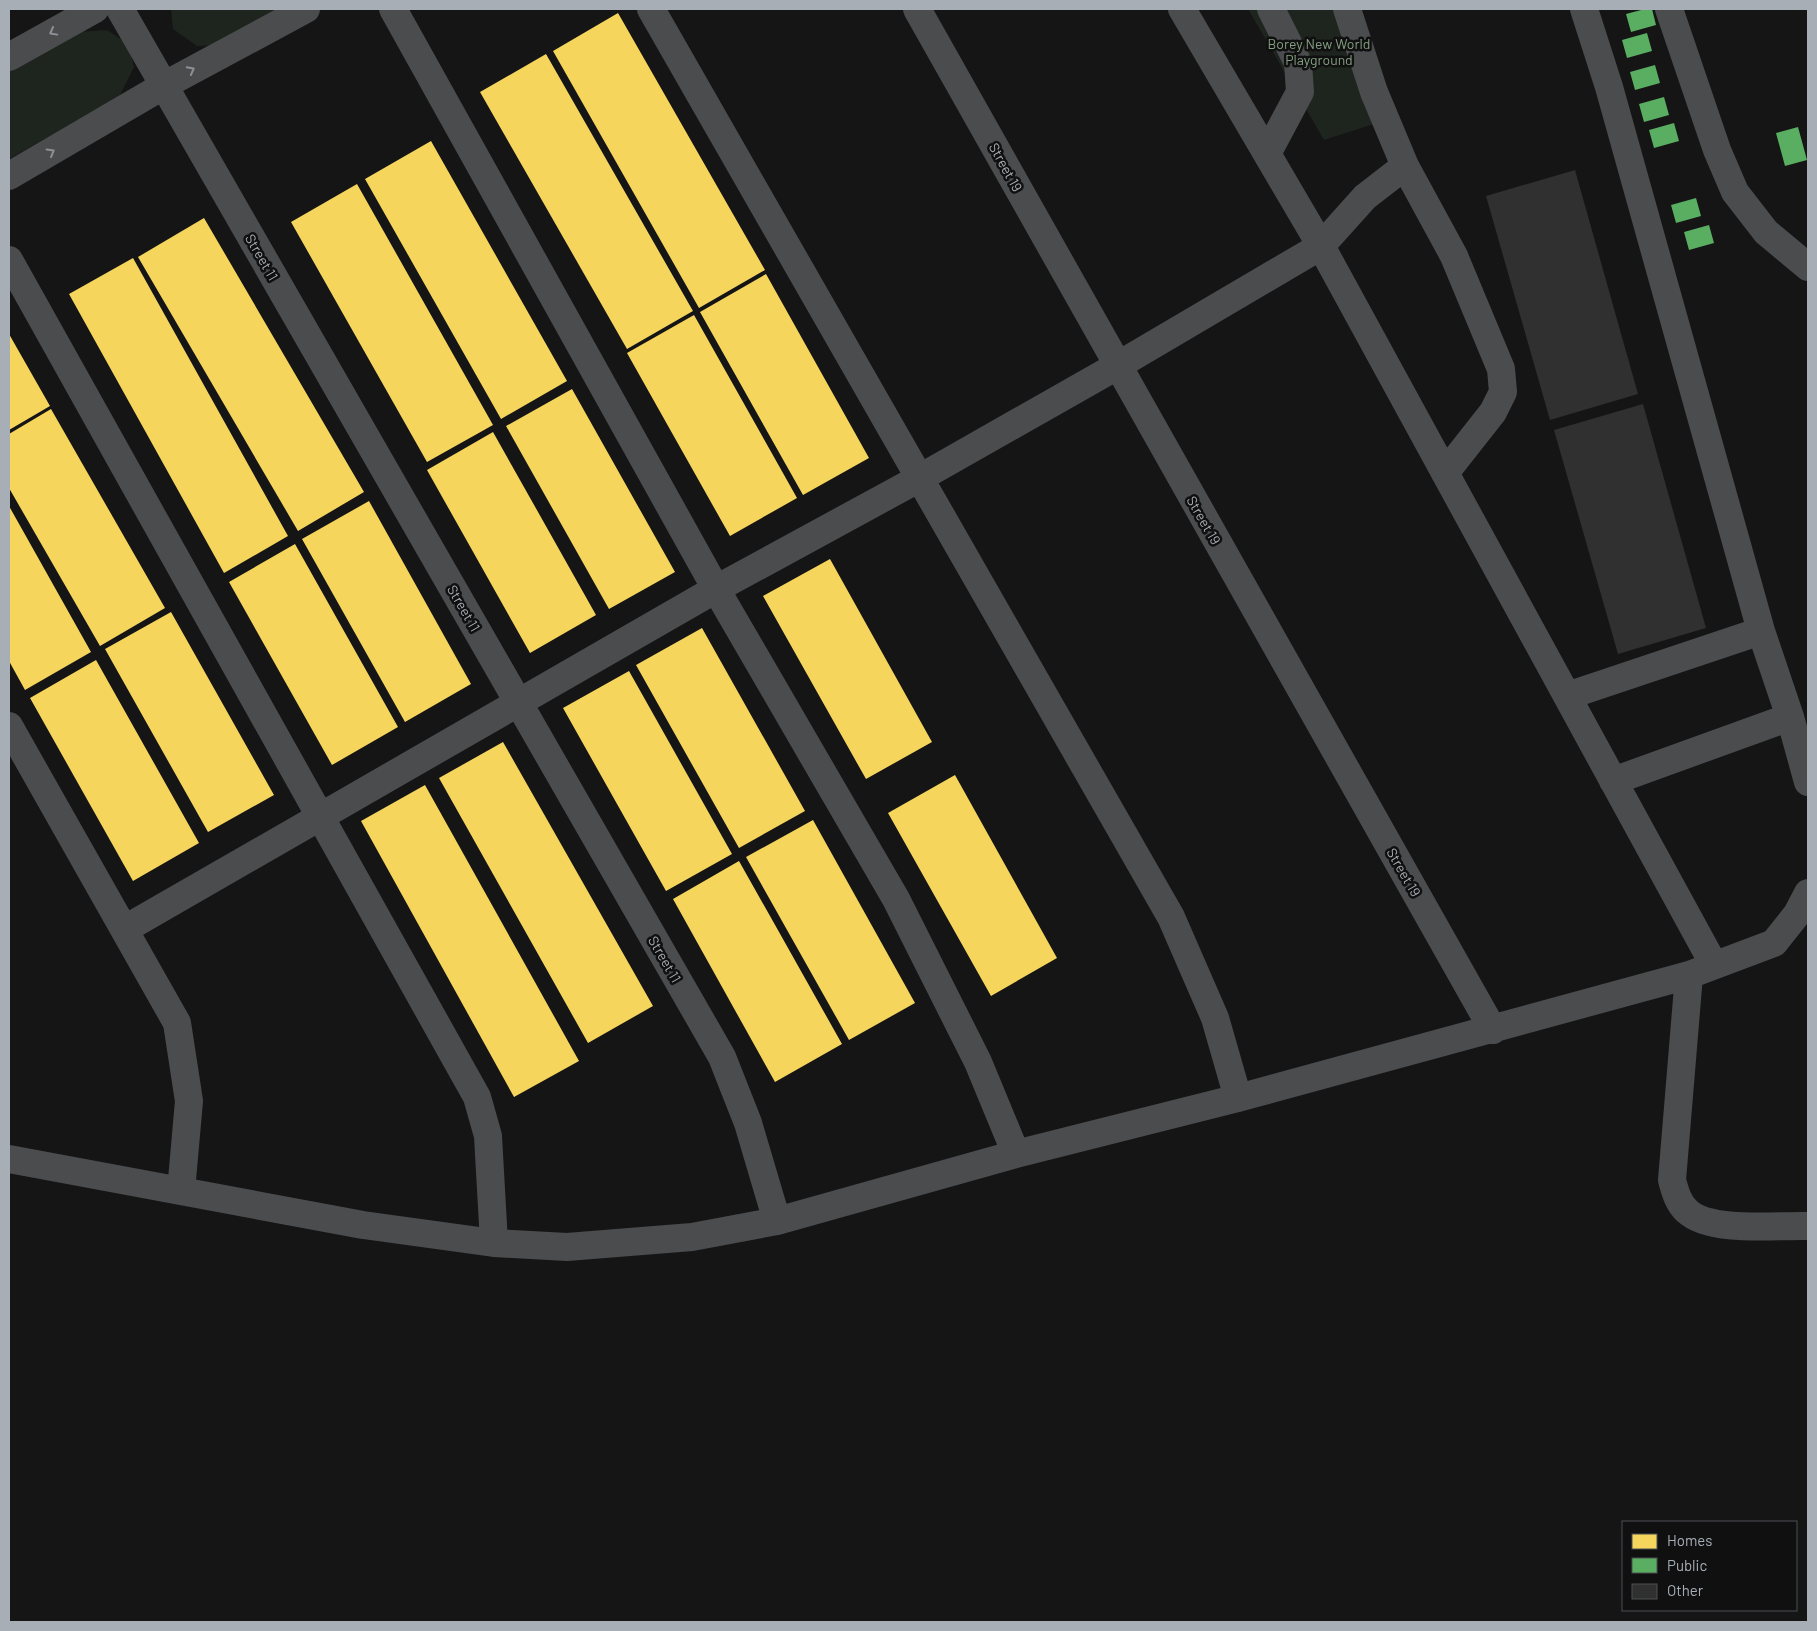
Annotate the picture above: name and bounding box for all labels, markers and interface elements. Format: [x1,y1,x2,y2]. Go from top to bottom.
one-way arrow [49,26,58,36]
park label: Borey New World Playground [1268,35,1370,68]
one-way arrow [186,67,195,77]
street label: Street 19 [986,140,1026,194]
one-way arrow [45,148,54,158]
street label: Street 11 [242,231,282,283]
street label: Street 19 [1183,493,1225,547]
street label: Street 11 [444,582,484,634]
street label: Street 19 [1383,845,1425,899]
street label: Street 11 [645,933,685,985]
legend [1622,1521,1797,1611]
text: Homes [1667,1531,1712,1549]
text: Public [1667,1556,1707,1574]
text: Other [1667,1581,1704,1599]

